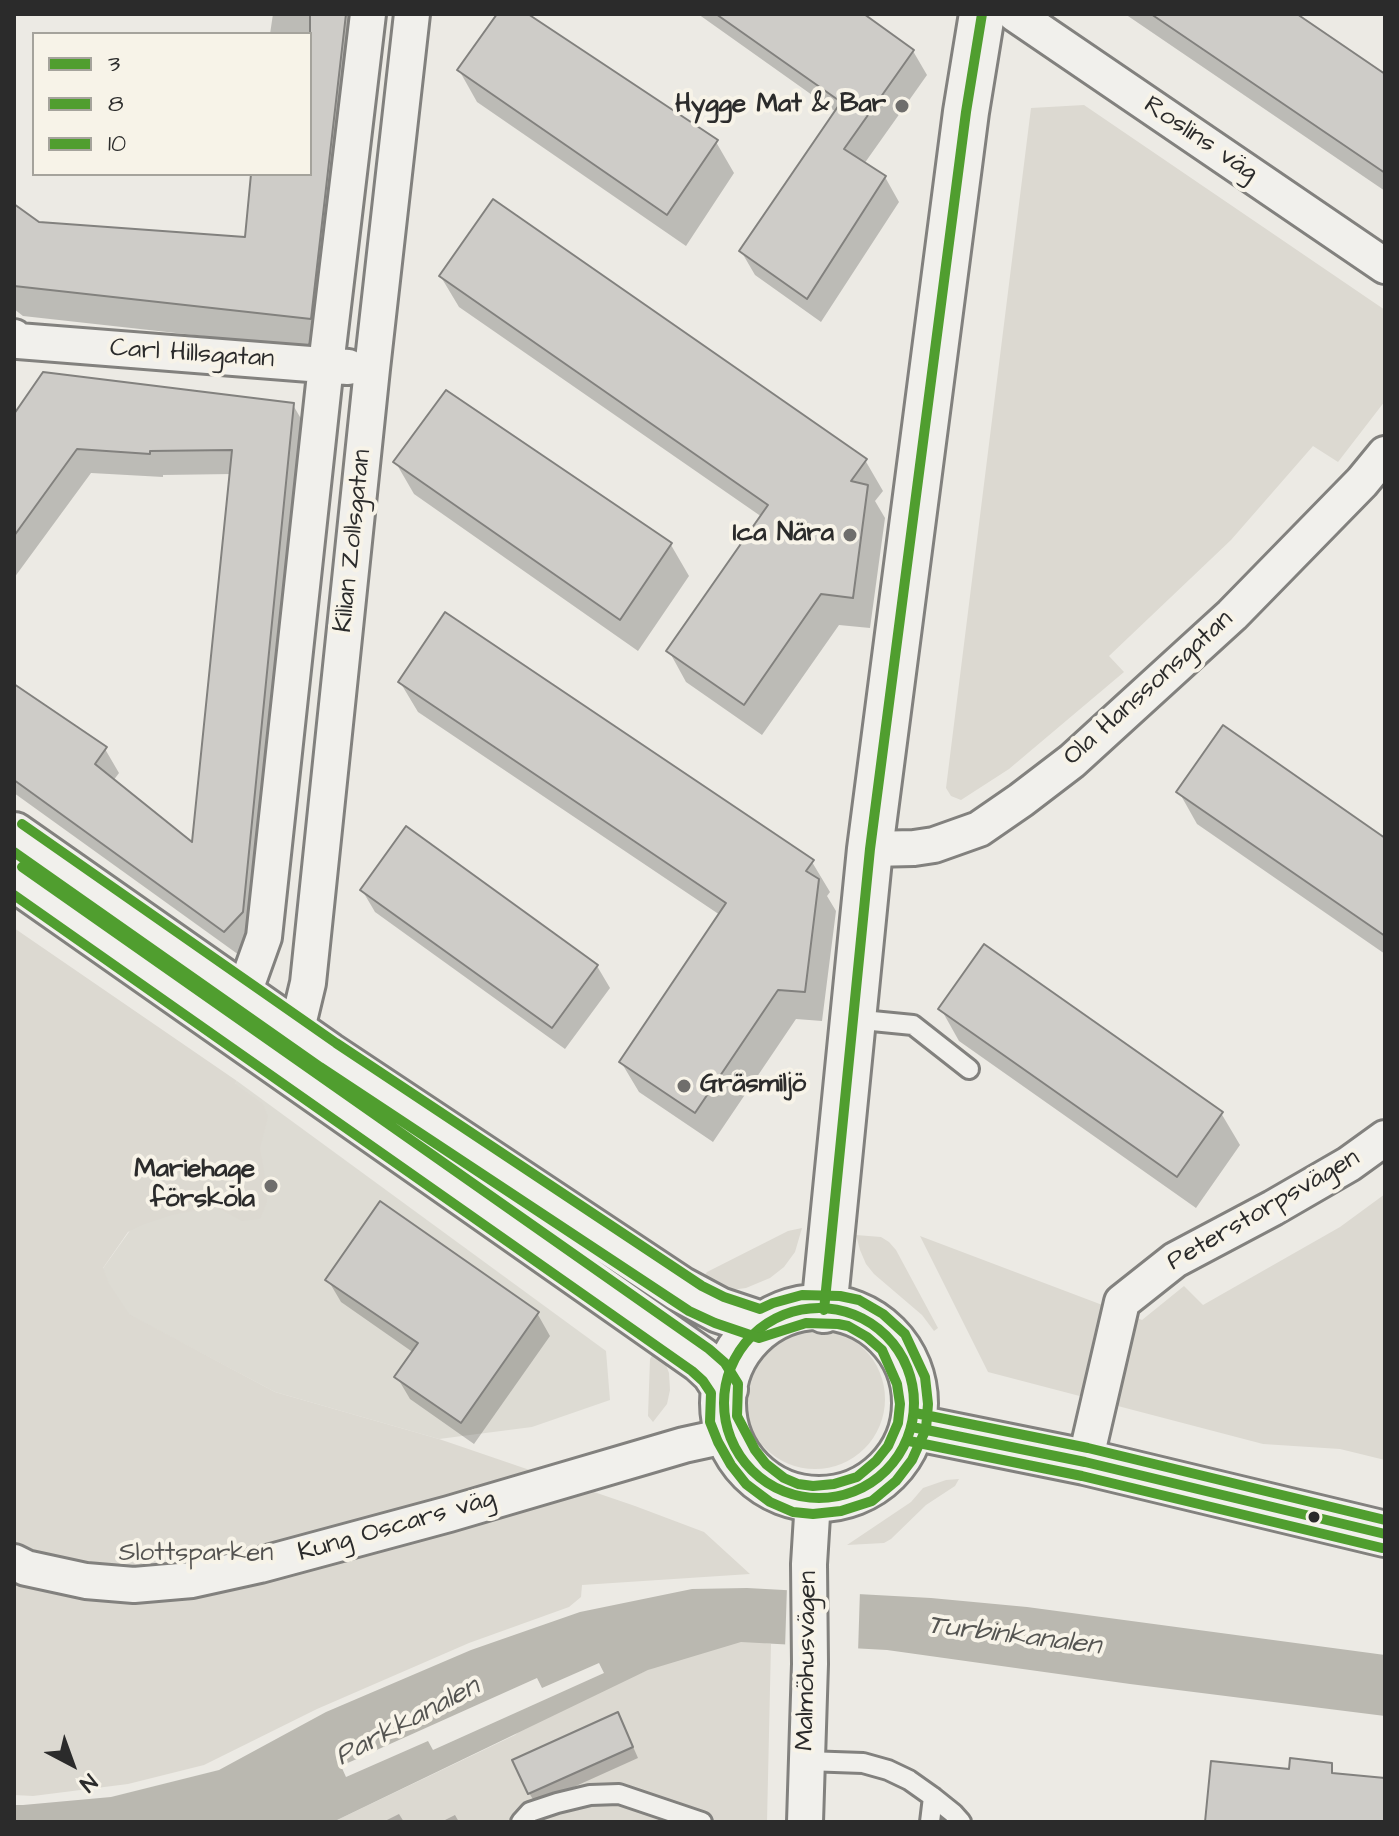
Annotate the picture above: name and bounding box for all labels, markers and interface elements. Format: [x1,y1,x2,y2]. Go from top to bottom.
legend [32,32,312,176]
text: 3 [108,47,120,81]
text: 8 [108,87,124,121]
place label: Hygge Mat & Bar [675,90,886,122]
street label: Roslins väg [1137,90,1263,190]
marker: Hygge Mat & Bar [893,97,911,115]
text: 10 [108,127,126,161]
street label: Carl Hillsgatan [109,334,275,376]
street label: Kilian Zollsgatan [329,448,379,634]
place label: Ica Nära [733,519,834,551]
marker: Ica Nära [841,526,859,544]
street label: Ola Hanssonsgatan [1058,605,1240,773]
place label: Gräsmiljö [700,1070,806,1102]
marker: Gräsmiljö [675,1077,693,1095]
street label: Peterstorpsvägen [1162,1143,1366,1279]
place label: Mariehage förskola [134,1155,255,1216]
marker: Mariehage förskola [262,1177,280,1195]
street label: Kung Oscars väg [295,1484,499,1570]
unlabelled marker [1306,1509,1322,1525]
park label: Slottsparken [119,1539,273,1571]
street label: Malmöhusvägen [791,1571,825,1751]
water label: Turbinkanalen [925,1610,1103,1664]
water label: Parkkanalen [330,1671,486,1775]
north arrow [32,1724,112,1804]
text: N [73,1766,103,1799]

